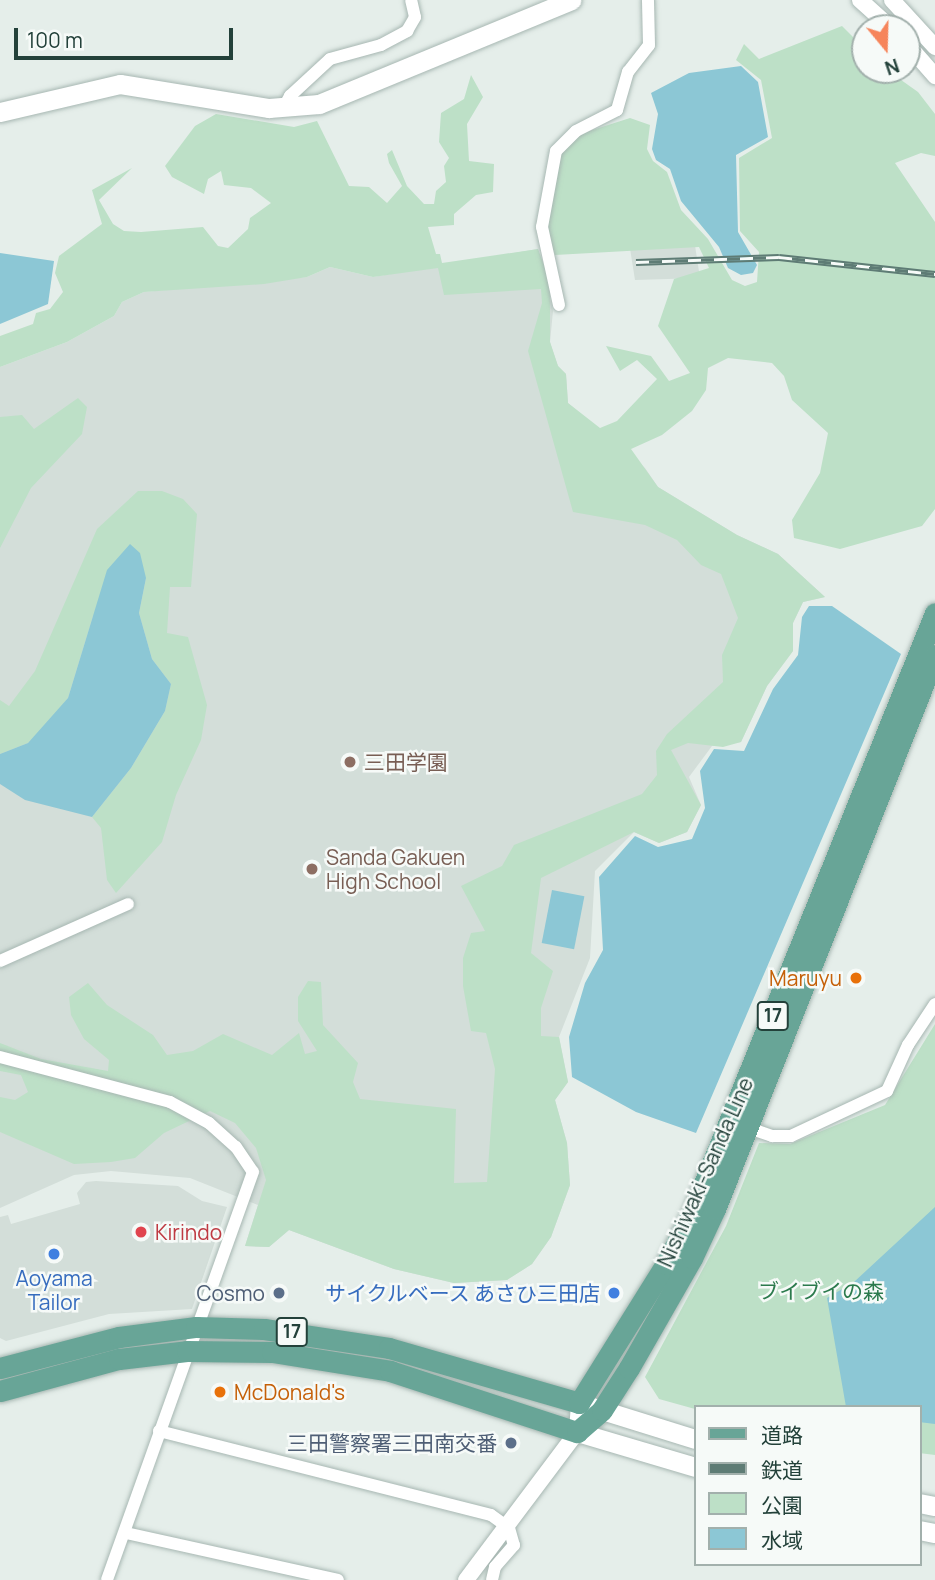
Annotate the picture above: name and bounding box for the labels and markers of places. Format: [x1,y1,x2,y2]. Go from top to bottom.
place label: 三田学園 [364,749,448,775]
marker: 三田学園 [342,754,358,770]
place label: Sanda Gakuen High School [326,844,465,894]
marker: Sanda Gakuen High School [304,861,320,877]
place label: Maruyu [769,965,842,991]
marker: Maruyu [848,970,864,986]
place label: Kirindo [155,1219,222,1245]
marker: Kirindo [133,1224,149,1240]
marker: Aoyama Tailor [46,1246,62,1262]
place label: Aoyama Tailor [15,1265,93,1315]
place label: Cosmo [196,1280,265,1306]
place label: サイクルベース あさひ三田店 [323,1280,600,1306]
marker: Cosmo [271,1285,287,1301]
marker: サイクルベース あさひ三田店 [606,1285,622,1301]
place label: McDonald's [234,1379,345,1405]
marker: McDonald's [212,1384,228,1400]
place label: 三田警察署三田南交番 [287,1430,497,1456]
marker: 三田警察署三田南交番 [503,1435,519,1451]

